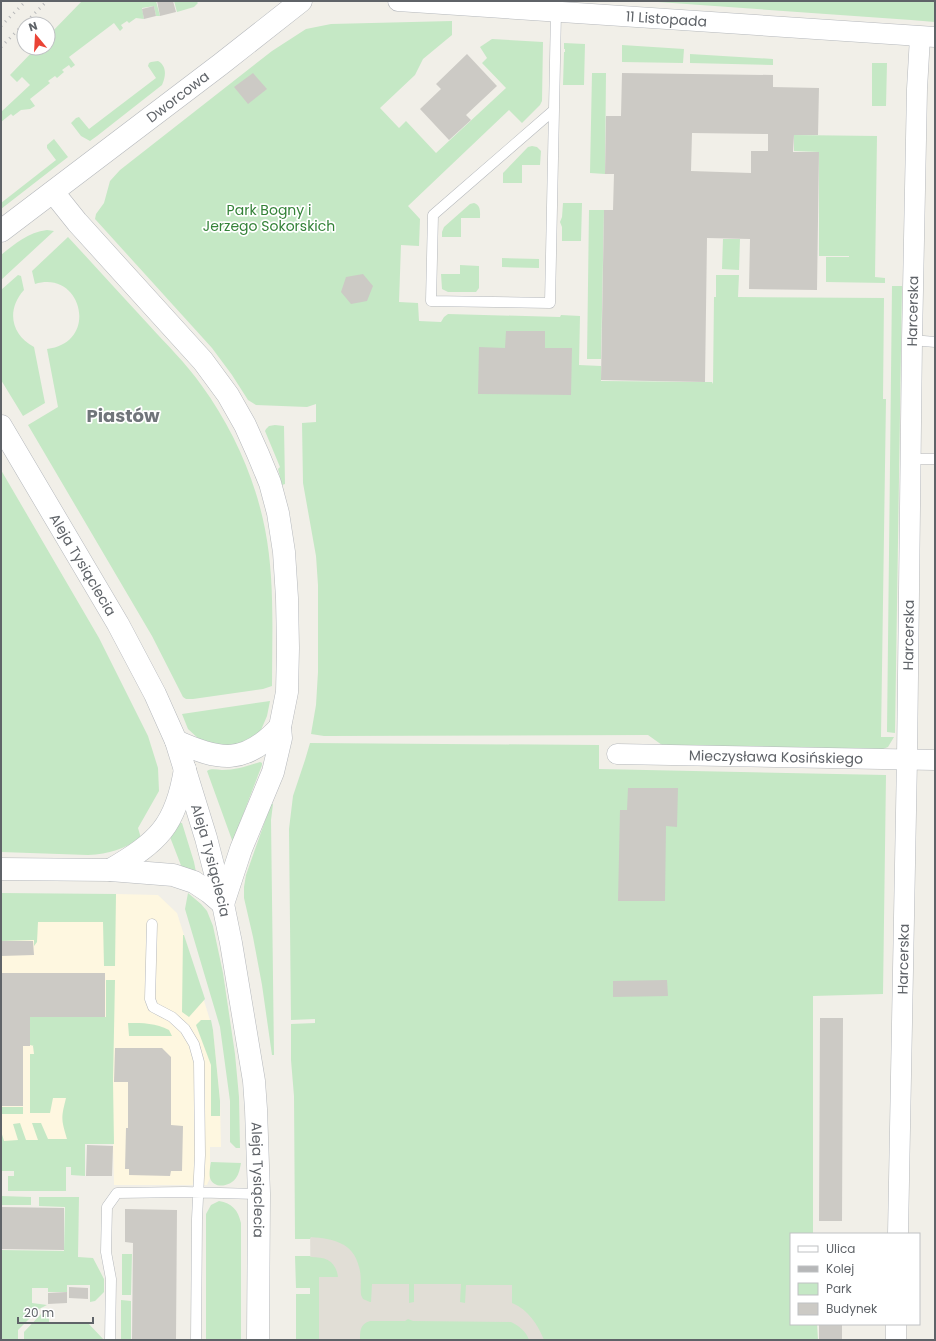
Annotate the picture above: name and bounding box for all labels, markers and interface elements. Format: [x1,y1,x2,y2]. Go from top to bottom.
street label: 11 Listopada [625,6,708,32]
north arrow [16,16,56,56]
text: N [26,18,39,35]
street label: Dworcowa [142,66,213,127]
park label: Park Bogny i Jerzego Sokorskich [203,200,335,236]
street label: Harcerska [902,276,923,347]
district label: Piastów [86,403,160,428]
street label: Aleja Tysiąclecia [45,510,121,620]
street label: Harcerska [898,600,919,671]
street label: Mieczysława Kosińskiego [689,745,863,769]
street label: Aleja Tysiąclecia [186,801,235,918]
street label: Harcerska [893,923,914,995]
street label: Aleja Tysiąclecia [246,1122,269,1238]
legend [790,1233,920,1325]
text: Ulica [826,1240,855,1257]
text: Kolej [826,1260,854,1277]
text: Park [826,1280,853,1297]
scale bar [18,1299,93,1325]
text: Budynek [826,1300,878,1317]
text: 20 m [24,1304,54,1321]

